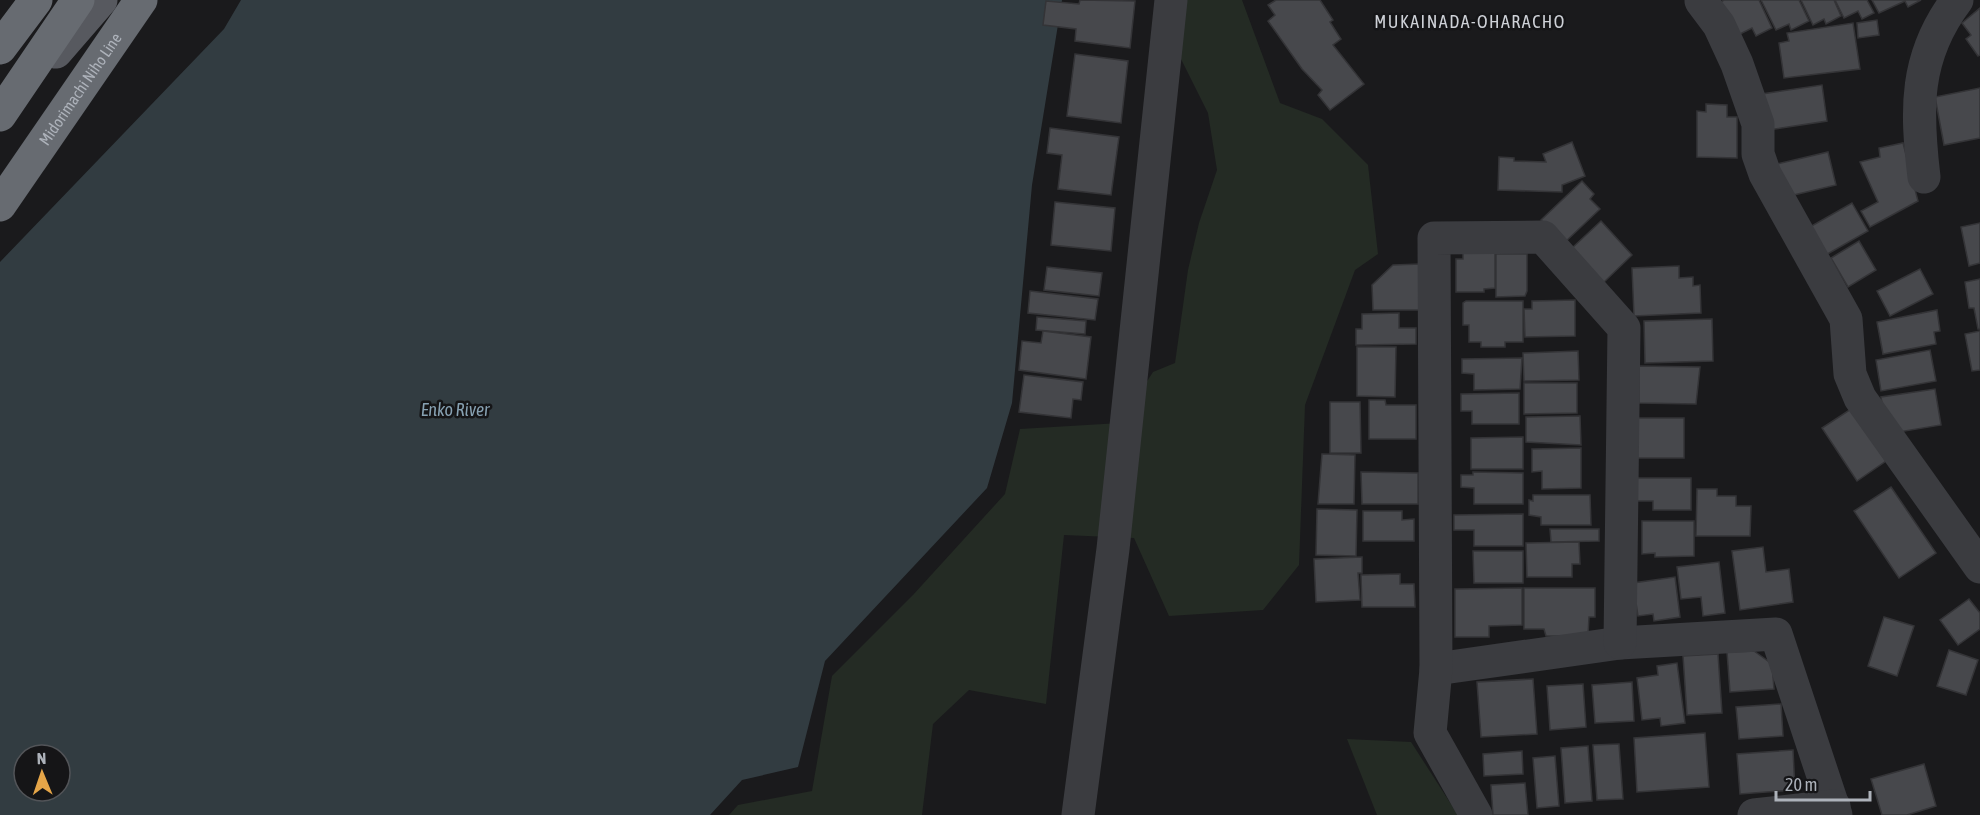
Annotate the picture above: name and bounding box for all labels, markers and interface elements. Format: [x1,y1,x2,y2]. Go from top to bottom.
district label: MUKAINADA-OHARACHO [1374,11,1566,32]
street label: Midorimachi Niho Line [35,29,125,148]
water label: Enko River [421,399,490,420]
north arrow [12,743,72,803]
text: N [36,749,47,767]
scale bar [1776,764,1870,802]
text: 20 m [1785,774,1817,795]

